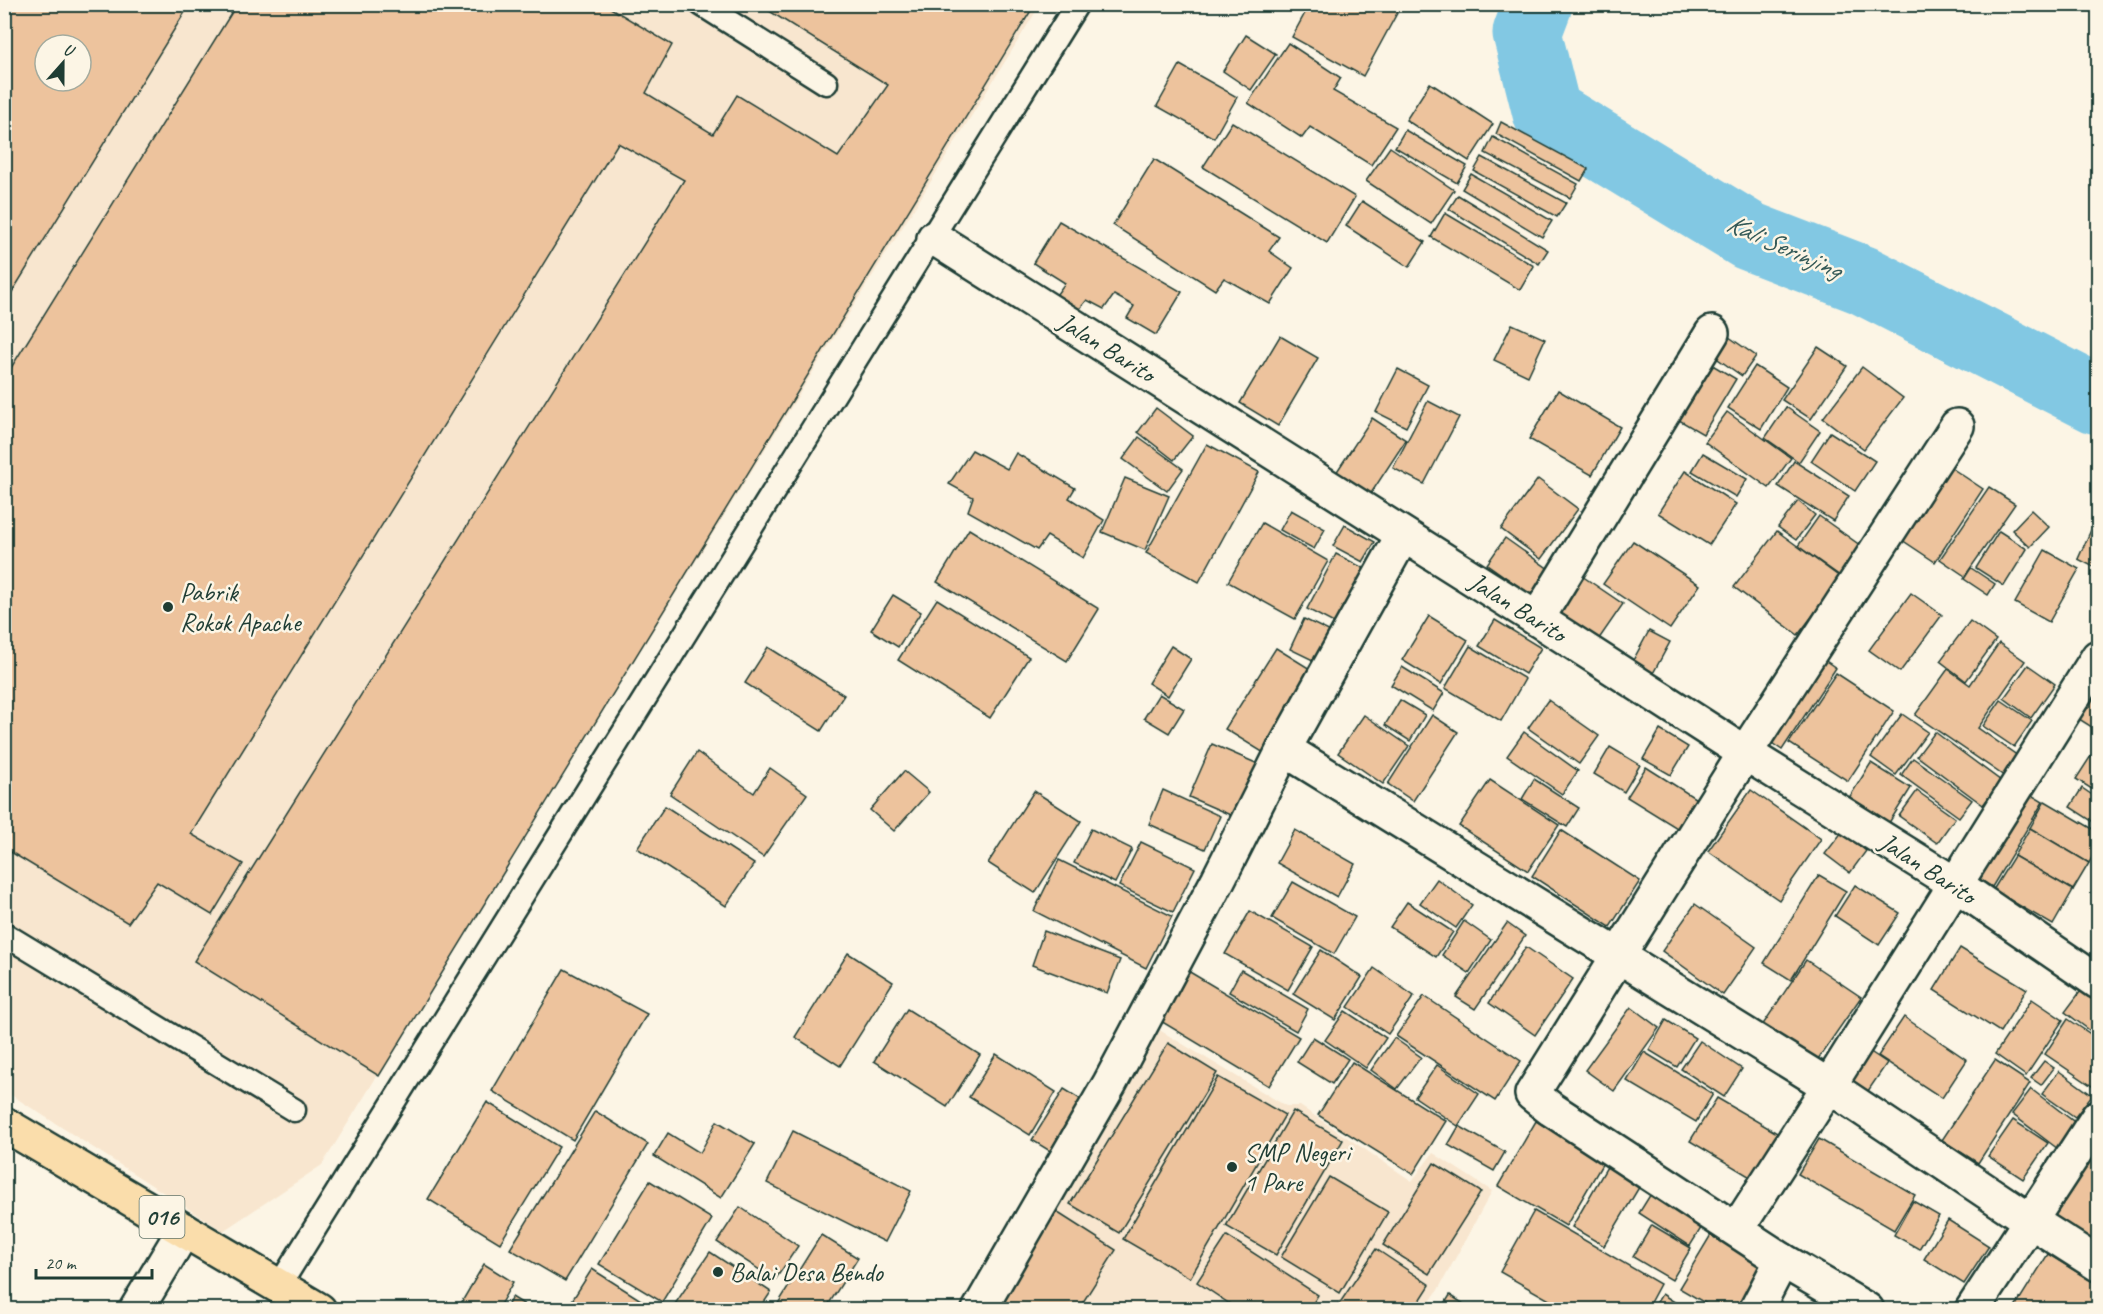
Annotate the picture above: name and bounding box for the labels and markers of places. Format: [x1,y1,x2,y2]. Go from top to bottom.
place label: Pabrik Rokok Apache [180,576,303,639]
marker: Pabrik Rokok Apache [161,600,175,614]
place label: SMP Negeri 1 Pare [1244,1136,1353,1199]
marker: SMP Negeri 1 Pare [1225,1160,1239,1174]
place label: Balai Desa Bendo [730,1256,885,1289]
marker: Balai Desa Bendo [711,1265,725,1279]

